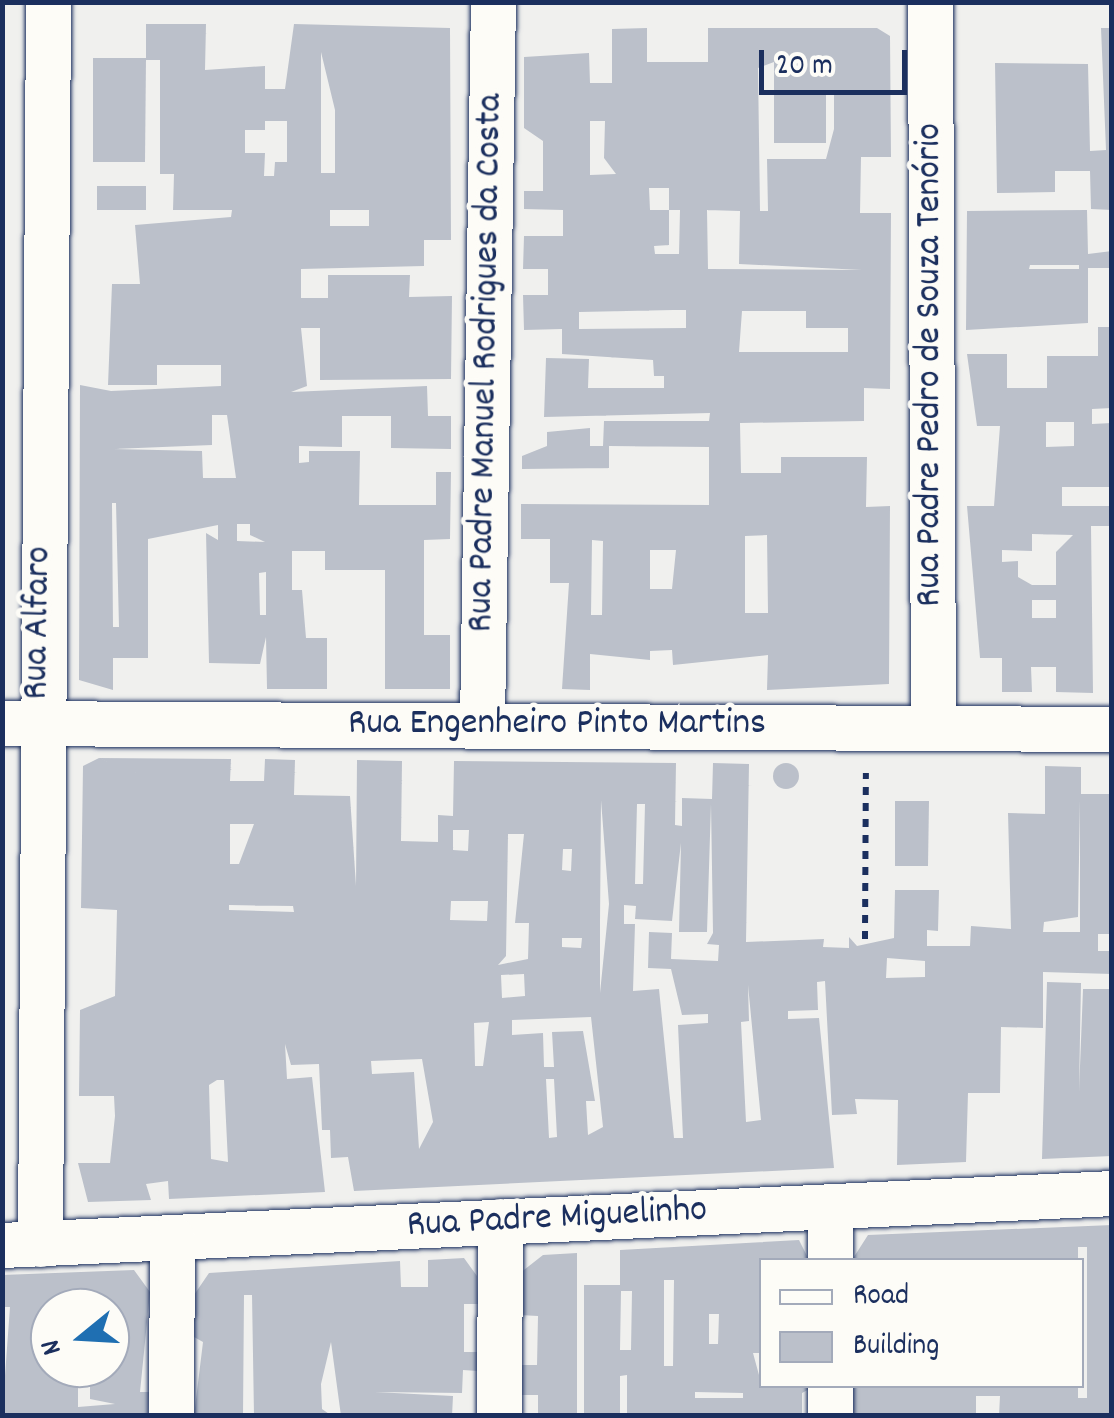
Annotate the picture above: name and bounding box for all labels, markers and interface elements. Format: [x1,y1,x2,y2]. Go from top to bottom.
scale bar [764,30,912,92]
text: 20 m [776,46,833,89]
street label: Rua Padre Manuel Rodrigues da Costa [460,93,514,633]
street label: Rua Padre Pedro de Souza Tenório [908,123,954,607]
street label: Rua Alfaro [15,546,63,700]
street label: Rua Engenheiro Pinto Martins [348,702,766,748]
street label: Rua Padre Miguelinho [406,1188,708,1250]
legend [759,1258,1084,1388]
text: Road [853,1276,909,1319]
north arrow [30,1288,130,1388]
text: Building [853,1326,939,1369]
text: N [32,1334,75,1359]

